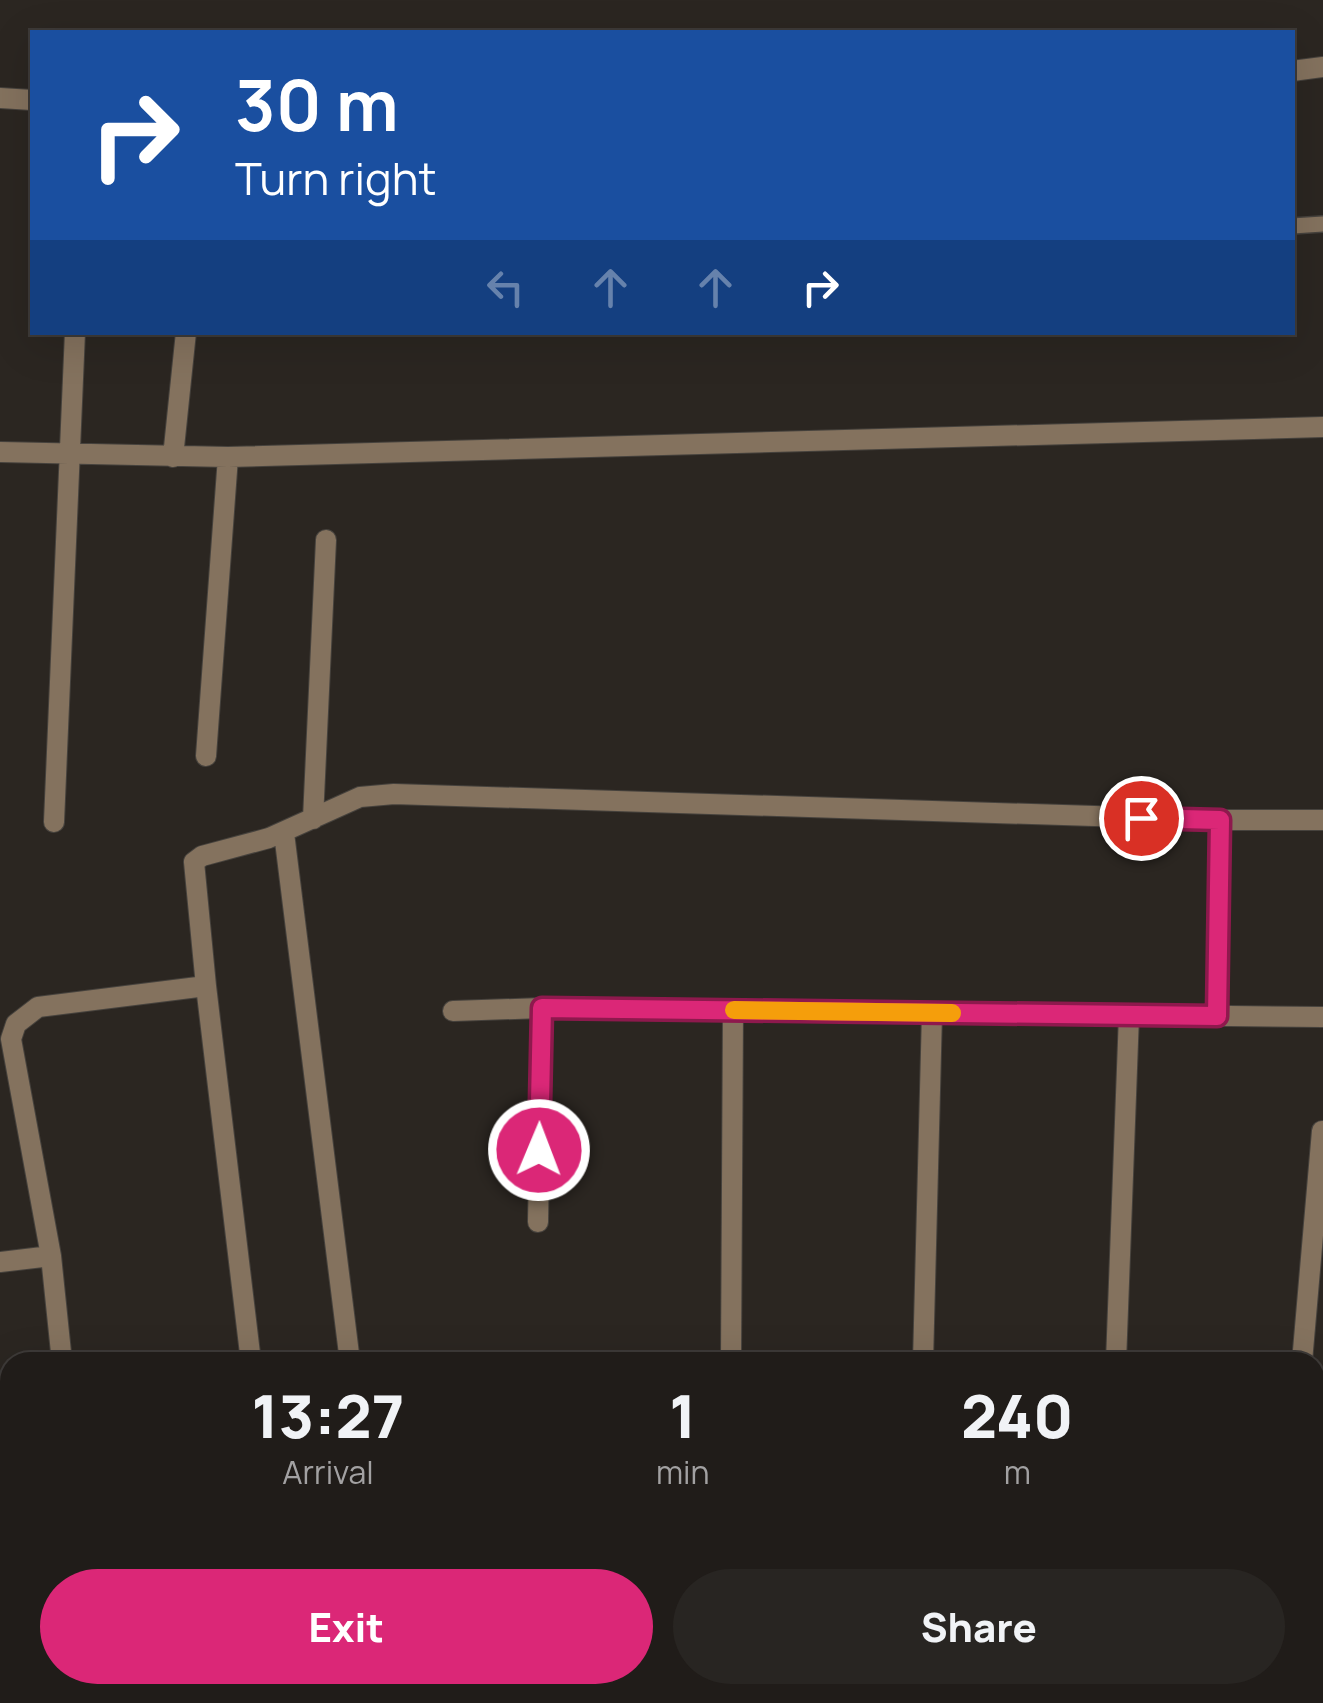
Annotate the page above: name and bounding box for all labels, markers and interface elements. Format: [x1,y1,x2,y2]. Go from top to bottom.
text: 30 m [235,56,399,152]
icon: right [70,70,200,200]
text: Turn right [235,147,436,209]
icon: left [478,260,533,315]
icon: ahead [583,260,638,315]
icon: ahead [688,260,743,315]
icon: right [793,260,848,315]
pin [1099,776,1184,861]
icon: arrive [1114,791,1169,846]
position arrow [487,1098,591,1202]
text: 13:27 [251,1374,404,1456]
text: 1 [669,1374,696,1456]
text: 240 [961,1374,1073,1456]
text: Arrival [282,1450,374,1494]
text: min [656,1450,710,1494]
text: m [1004,1450,1031,1494]
button: Exit [40,1569,653,1684]
button: Share [673,1569,1285,1684]

